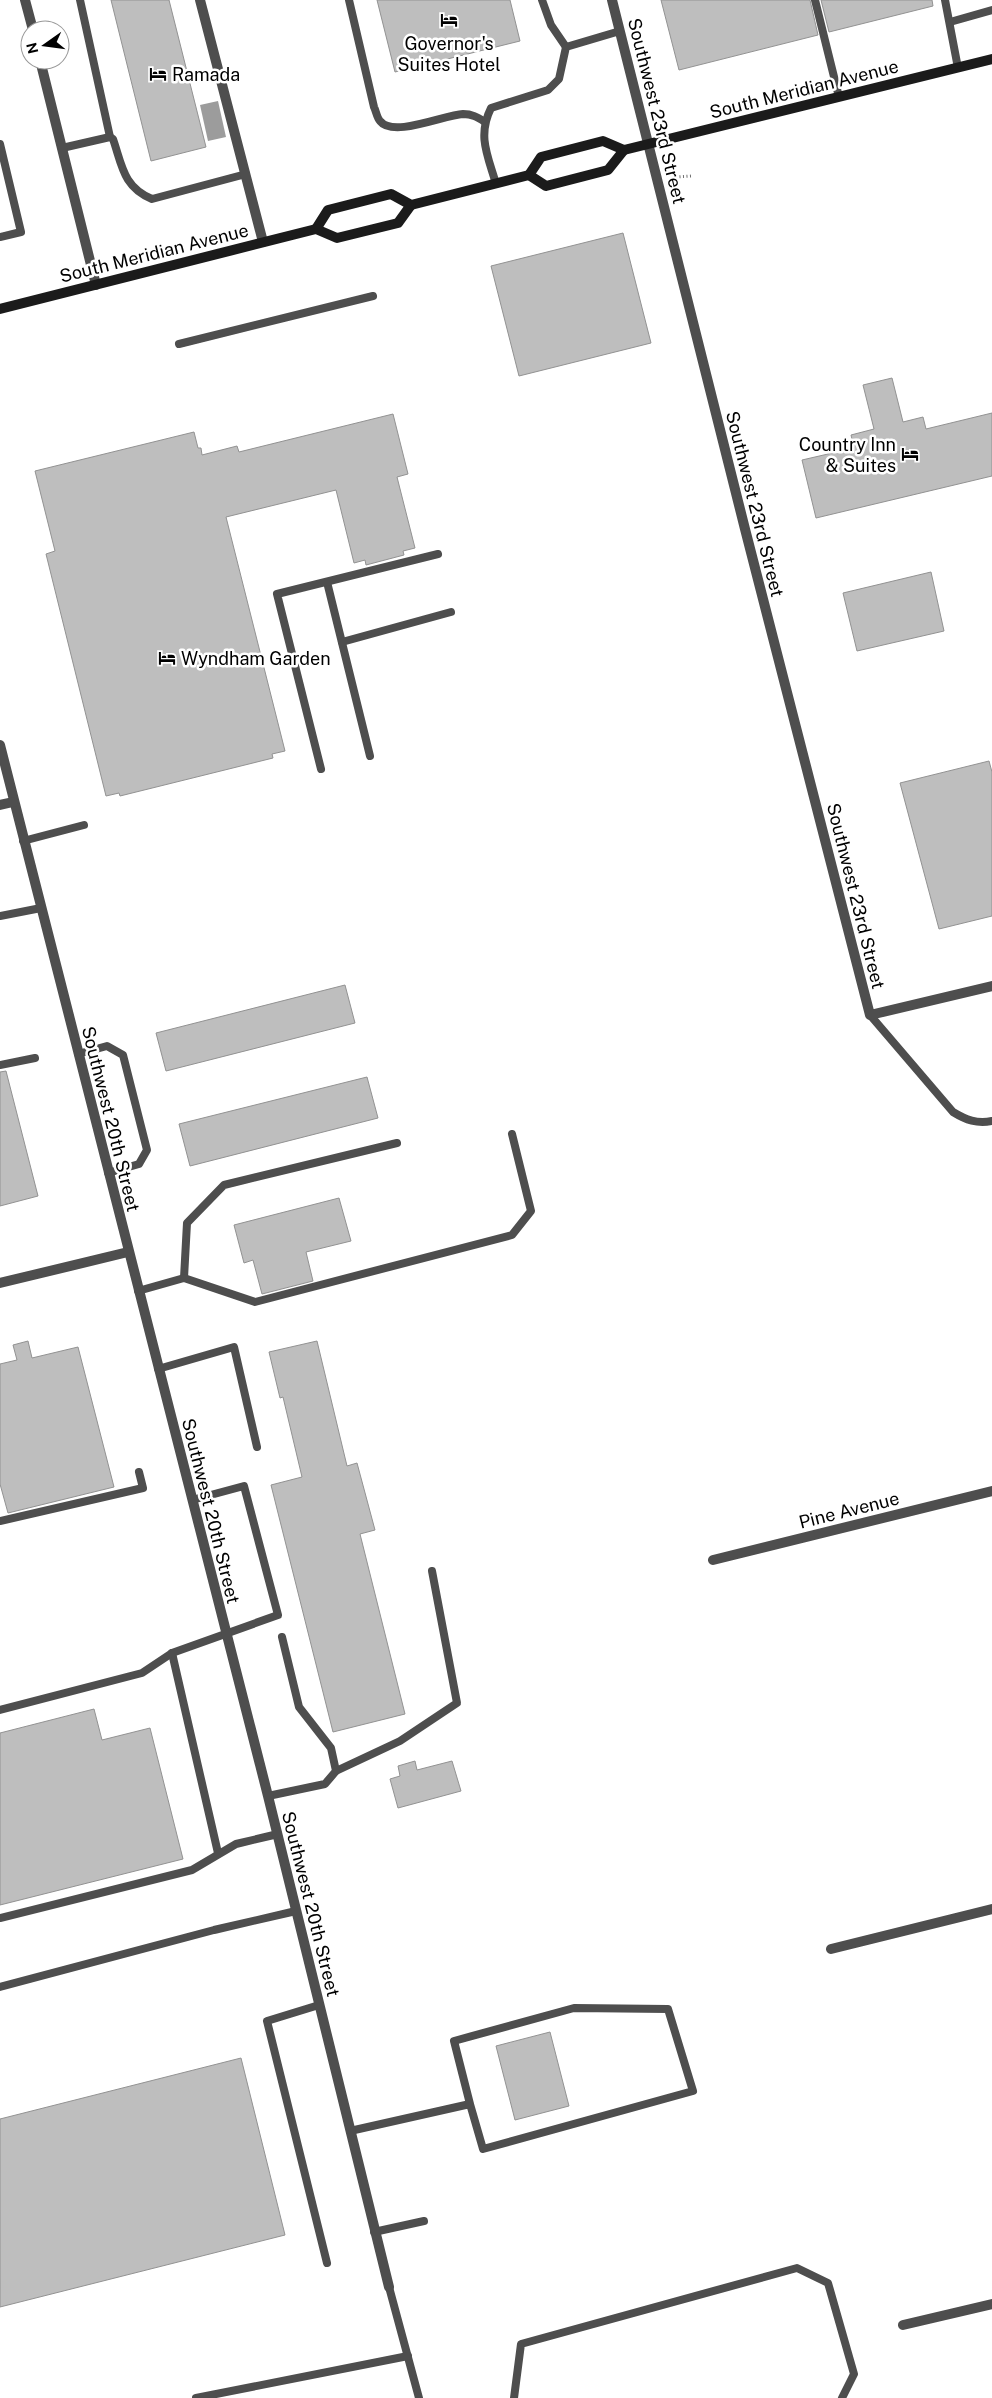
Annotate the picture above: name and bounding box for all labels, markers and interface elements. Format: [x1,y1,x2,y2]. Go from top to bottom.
hotel icon: Governor's Suites Hotel [439,10,459,30]
street label: Southwest 23rd Street [624,16,690,206]
north arrow [20,20,70,70]
place label: Governor's Suites Hotel [397,33,501,75]
text: N [23,41,41,55]
street label: South Meridian Avenue [707,55,901,123]
hotel icon: Ramada [148,64,168,84]
place label: Ramada [172,64,240,85]
street label: South Meridian Avenue [57,219,251,287]
street label: Southwest 23rd Street [722,409,788,599]
place label: Country Inn & Suites [799,434,896,476]
hotel icon: Country Inn & Suites [900,444,920,464]
hotel icon: Wyndham Garden [157,648,177,668]
place label: Wyndham Garden [181,648,331,669]
street label: Southwest 23rd Street [823,801,889,991]
street label: Southwest 20th Street [78,1024,144,1214]
street label: Southwest 20th Street [178,1416,244,1606]
street label: Pine Avenue [797,1487,901,1533]
street label: Southwest 20th Street [278,1809,344,1999]

